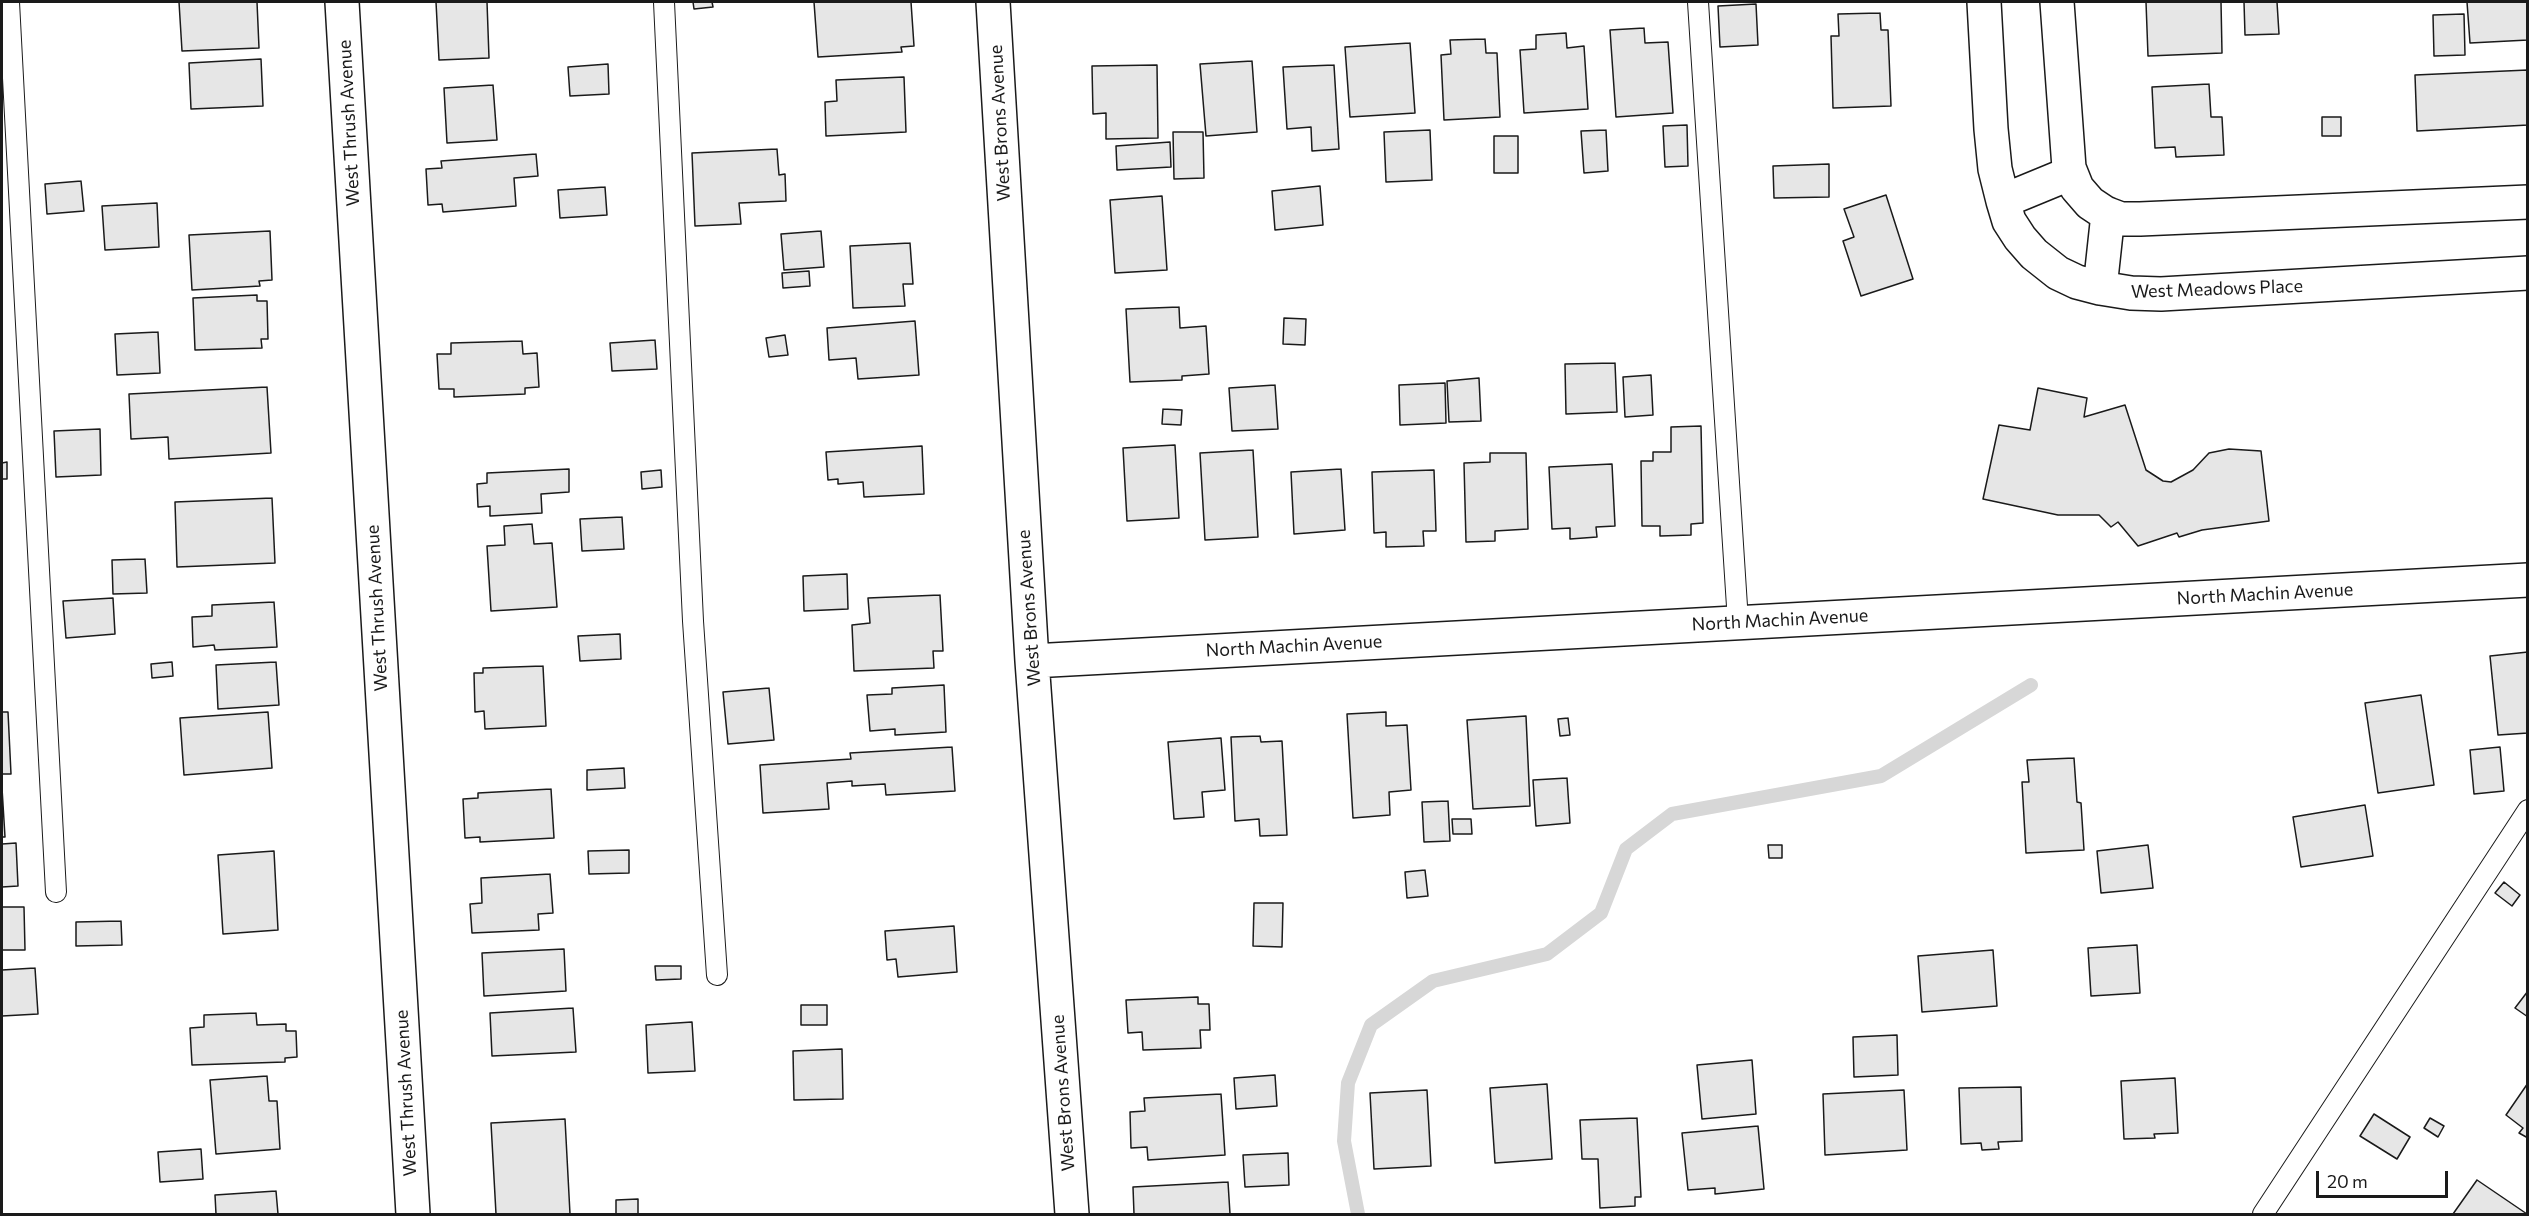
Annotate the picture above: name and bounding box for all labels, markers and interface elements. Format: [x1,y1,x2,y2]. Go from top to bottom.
street label: West Thrush Avenue [334,39,364,207]
street label: West Brons Avenue [985,44,1015,202]
street label: West Meadows Place [2131,275,2303,303]
street label: West Thrush Avenue [362,524,392,692]
street label: West Brons Avenue [1013,529,1045,687]
street label: North Machin Avenue [2176,579,2354,609]
street label: North Machin Avenue [1691,605,1869,635]
street label: North Machin Avenue [1205,631,1383,661]
street label: West Thrush Avenue [391,1009,421,1177]
street label: West Brons Avenue [1047,1014,1079,1172]
scale bar [2319,1159,2451,1197]
text: 20 m [2327,1170,2368,1192]

